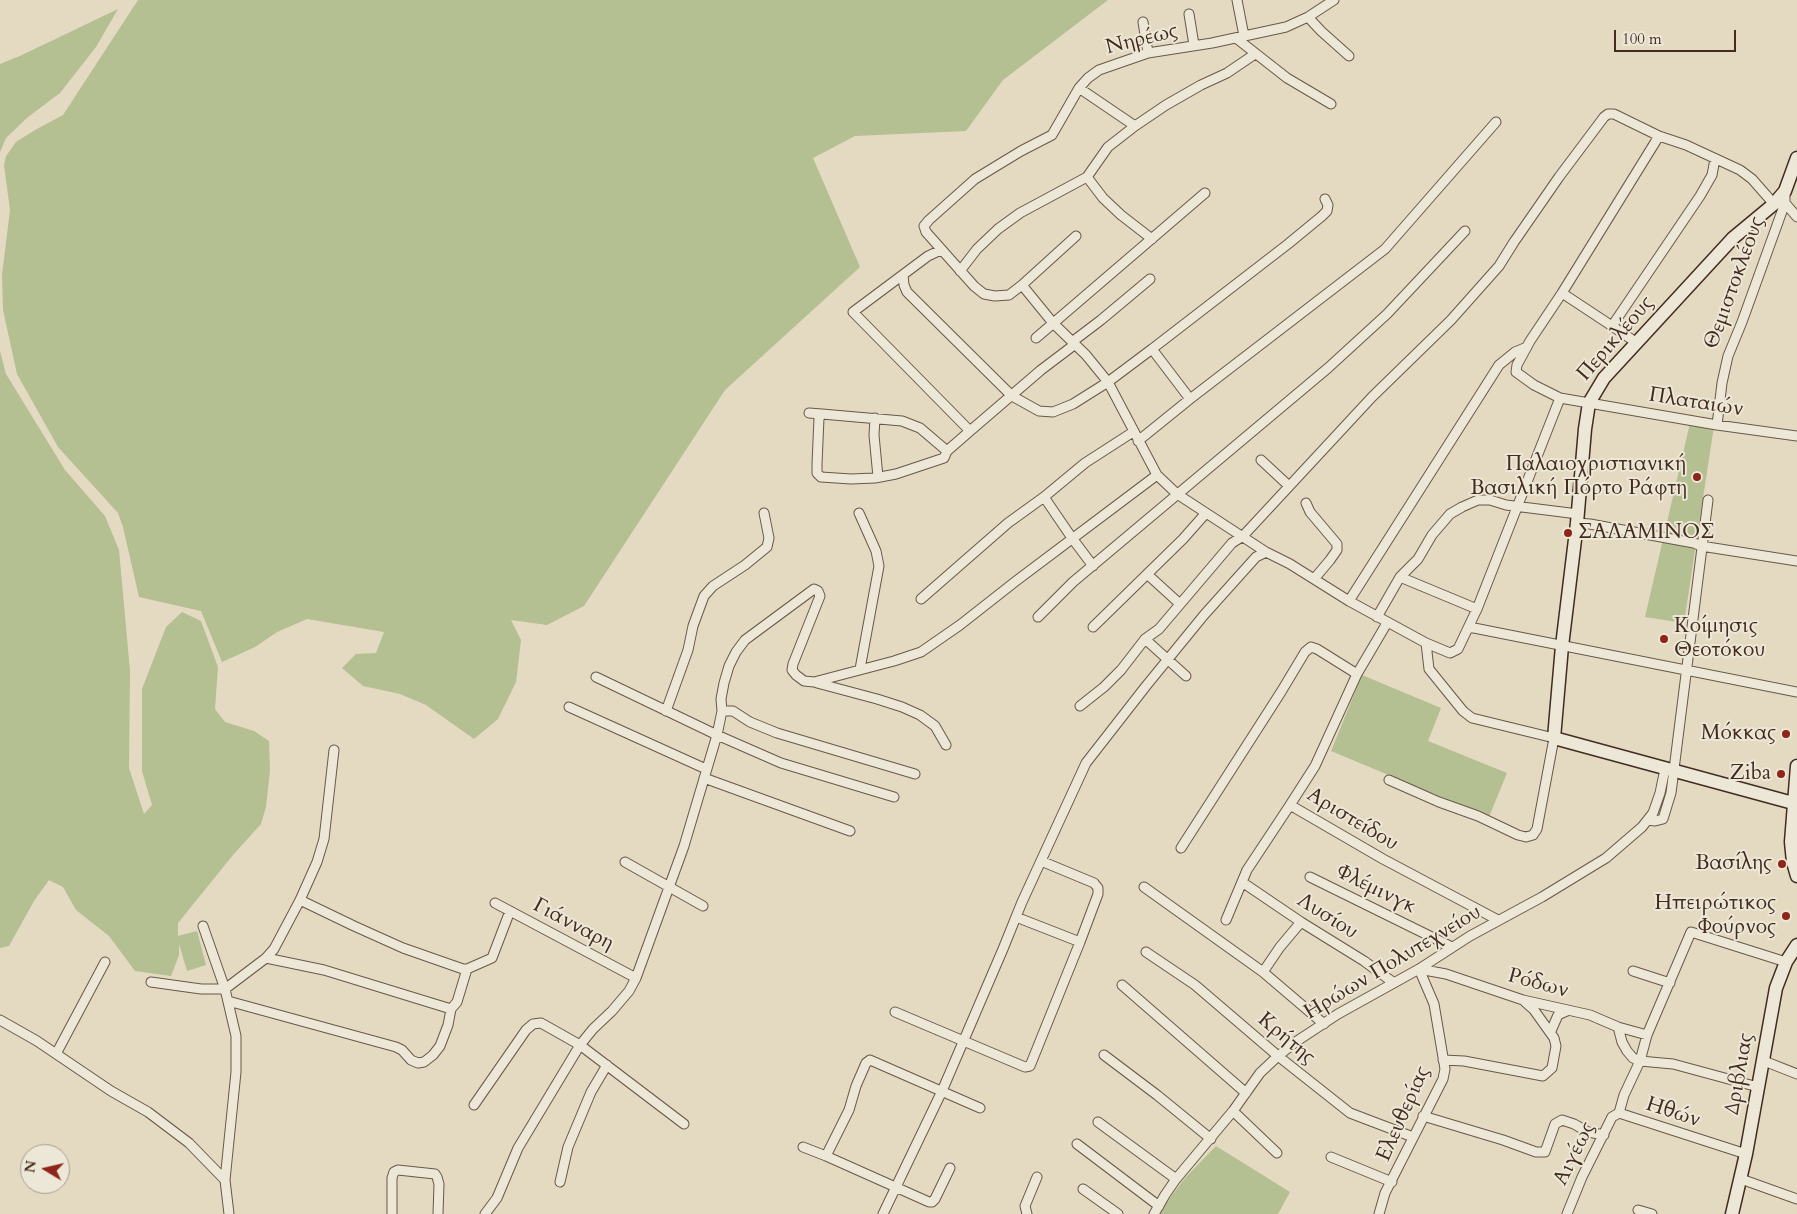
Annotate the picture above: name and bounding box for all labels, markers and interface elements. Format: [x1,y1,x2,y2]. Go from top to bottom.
street label: Νηρέως [1103,19,1181,61]
scale bar [1617,20,1740,52]
text: 100 m [1622,29,1662,49]
street label: Θεμιστοκλέους [1699,213,1771,353]
street label: Περικλέους [1572,291,1660,387]
street label: Πλαταιών [1647,383,1745,423]
place label: Παλαιοχριστιανική Βασιλική Πόρτο Ράφτη [1470,452,1687,502]
marker: Παλαιοχριστιανική Βασιλική Πόρτο Ράφτη [1691,471,1703,483]
place label: ΣΑΛΑΜΙΝΟΣ [1578,520,1715,546]
marker: ΣΑΛΑΜΙΝΟΣ [1562,527,1574,539]
place label: Κοίμησις Θεοτόκου [1674,614,1765,664]
marker: Κοίμησις Θεοτόκου [1658,633,1670,645]
place label: Μόκκας [1701,721,1776,747]
marker: Μόκκας [1780,728,1792,740]
place label: Ziba [1730,761,1771,787]
marker: Ziba [1775,768,1787,780]
street label: Αριστείδου [1302,783,1402,857]
place label: Βασίλης [1695,851,1772,877]
marker: Βασίλης [1776,858,1788,870]
street label: Φλέμινγκ [1332,860,1420,920]
street label: Λυσίου [1292,889,1362,945]
place label: Ηπειρώτικος Φούρνος [1654,891,1776,941]
street label: Γιάνναρη [528,893,618,957]
street label: Ηρώων Πολυτεχνείου [1300,900,1486,1026]
marker: Ηπειρώτικος Φούρνος [1780,910,1792,922]
street label: Ρόδων [1505,964,1571,1004]
street label: Κρήτης [1252,1008,1320,1070]
street label: Δριβλιας [1720,1031,1760,1117]
street label: Ελευθερίας [1372,1062,1436,1166]
street label: Ηθών [1643,1092,1703,1134]
street label: Αιγέως [1549,1118,1601,1190]
north arrow [20,1144,70,1194]
text: N [20,1159,41,1174]

